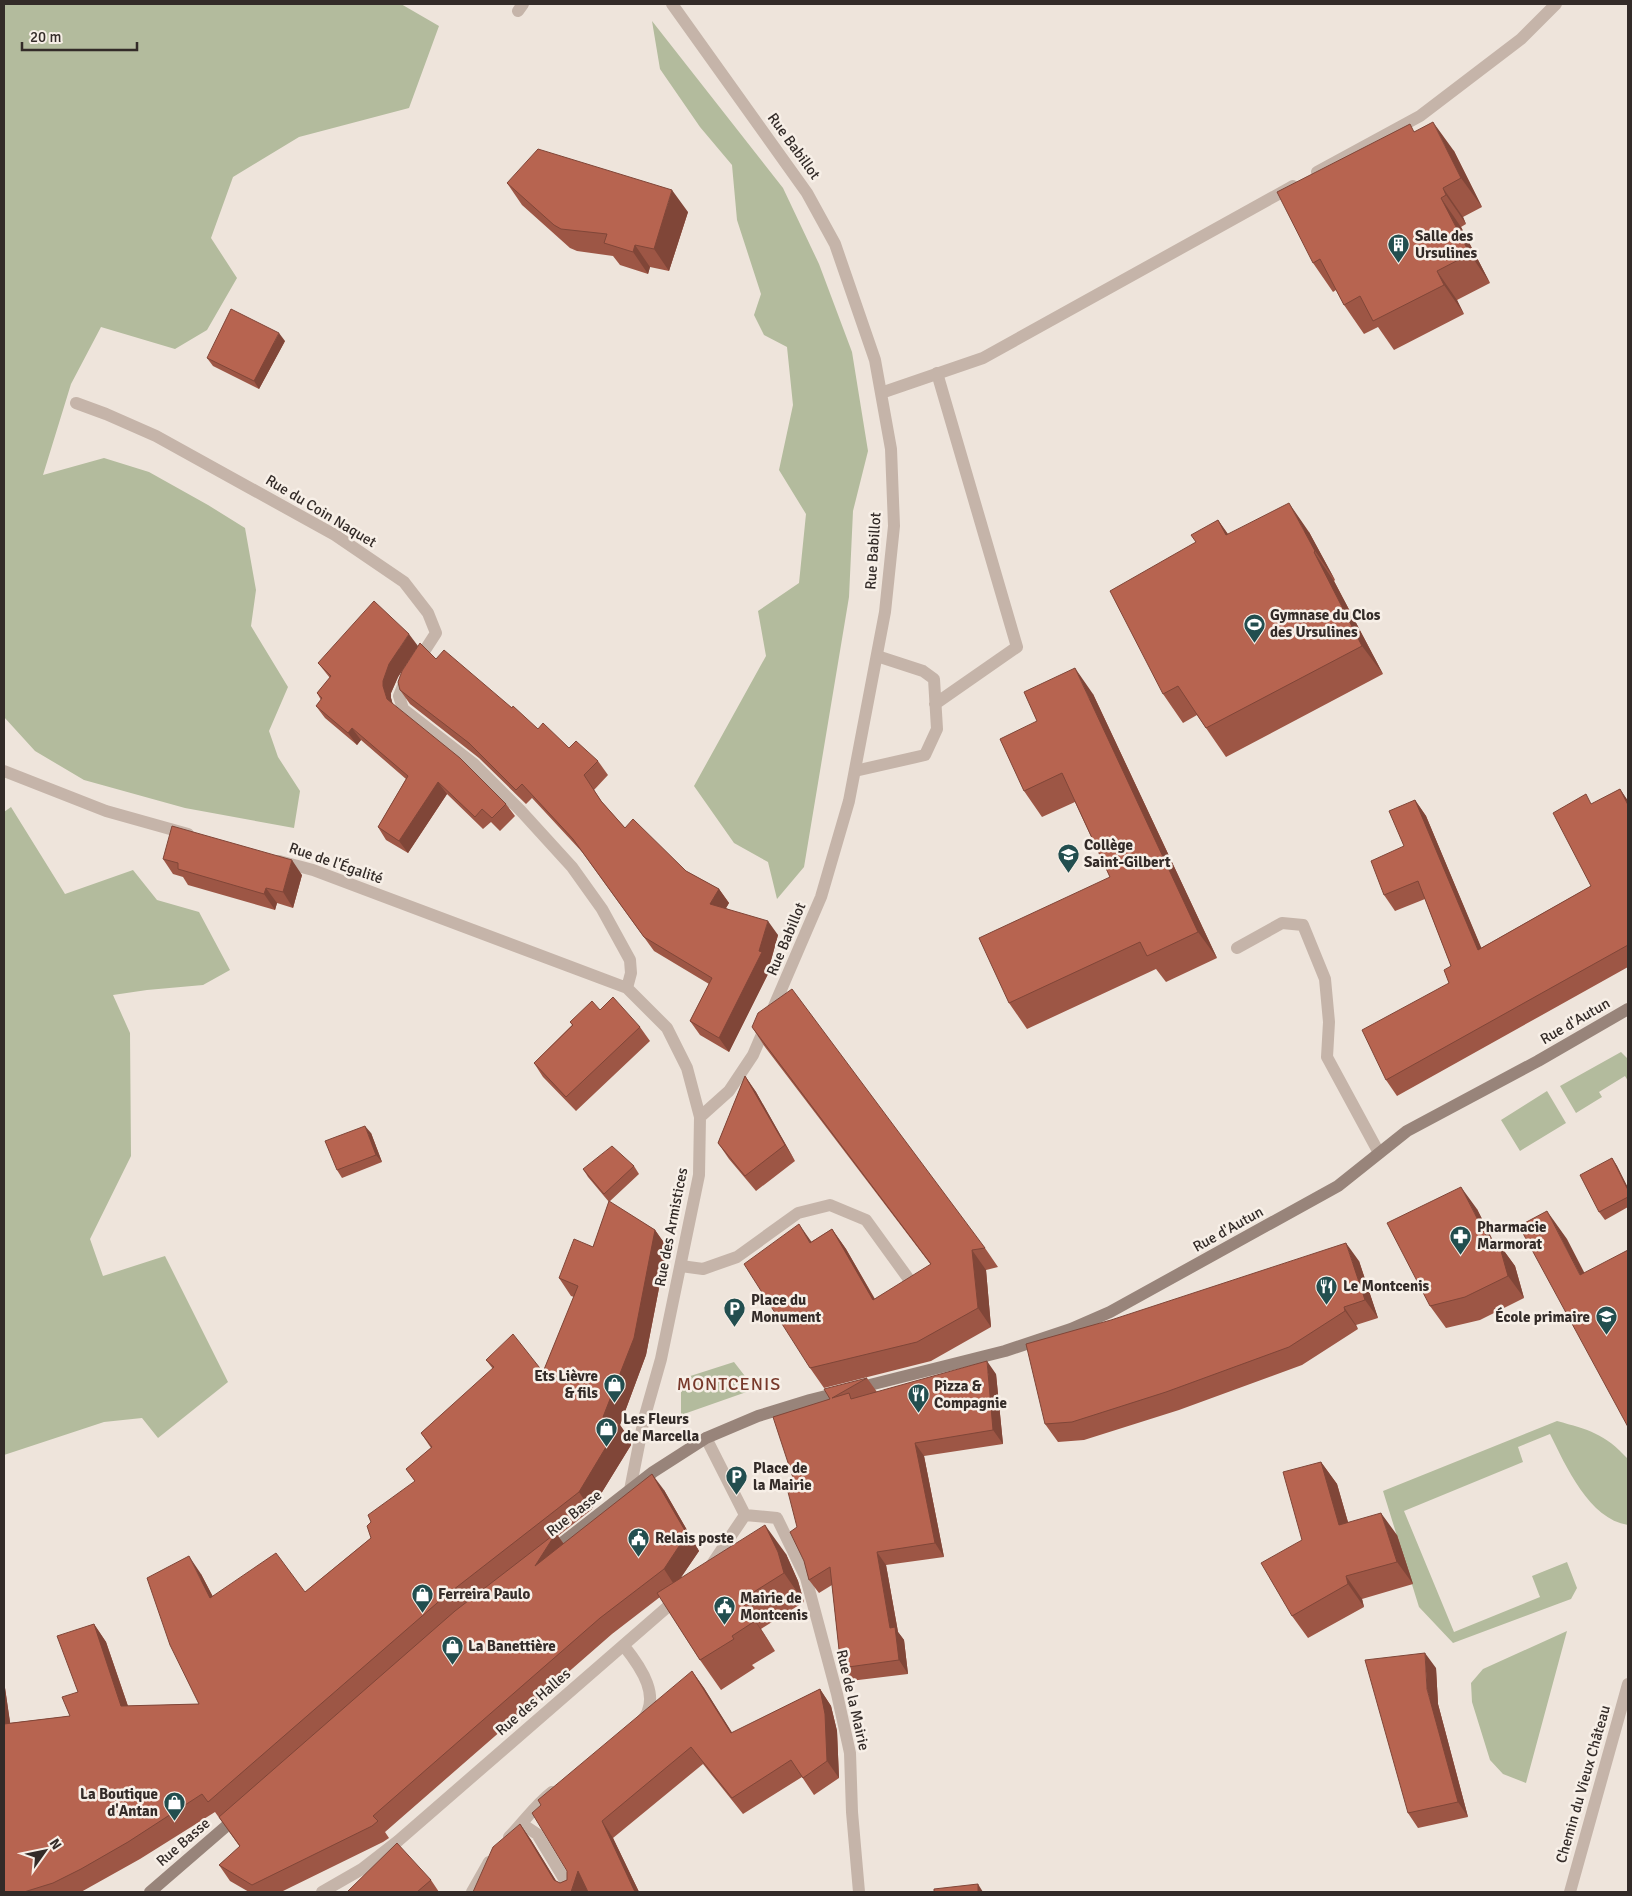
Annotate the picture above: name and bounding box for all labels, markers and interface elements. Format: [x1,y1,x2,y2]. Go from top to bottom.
scale bar [22,20,138,52]
text: 20 m [30,28,61,46]
street label: Rue Babillot [764,109,824,183]
place label: Salle des Ursulines [1415,227,1478,262]
building icon: Salle des Ursulines [1387,233,1411,264]
street label: Rue du Coin Naquet [262,471,380,551]
street label: Rue Babillot [861,512,885,590]
place label: Gymnase du Clos des Ursulines [1270,606,1381,641]
sports icon: Gymnase du Clos des Ursulines [1242,612,1266,643]
place label: Collège Saint-Gilbert [1084,836,1171,871]
street label: Rue de l'Égalité [287,838,386,888]
school or university icon: Collège Saint-Gilbert [1056,842,1080,873]
street label: Rue Babillot [763,900,809,978]
street label: Rue d'Autun [1537,994,1613,1048]
street label: Rue des Armistices [651,1166,691,1288]
street label: Rue d'Autun [1190,1202,1266,1256]
place label: Pharmacie Marmorat [1477,1218,1547,1253]
pharmacy icon: Pharmacie Marmorat [1449,1224,1473,1255]
restaurant icon: Le Montcenis [1315,1274,1339,1305]
place label: Le Montcenis [1343,1277,1430,1295]
place label: Place du Monument [751,1291,822,1326]
parking icon: Place du Monument [723,1297,747,1328]
school or university icon: École primaire [1594,1305,1618,1336]
place label: École primaire [1495,1307,1590,1326]
place label: Ets Lièvre & fils [534,1367,598,1402]
shop icon: Ets Lièvre & fils [602,1373,626,1404]
district label: MONTCENIS [677,1373,781,1395]
place label: Pizza & Compagnie [934,1377,1007,1412]
restaurant icon: Pizza & Compagnie [906,1383,930,1414]
place label: Les Fleurs de Marcella [623,1410,699,1445]
shop icon: Les Fleurs de Marcella [595,1416,619,1447]
place label: Place de la Mairie [753,1459,812,1494]
parking icon: Place de la Mairie [725,1465,749,1496]
street label: Rue Basse [543,1486,605,1540]
public building icon: Relais poste [627,1526,651,1557]
place label: Relais poste [655,1529,734,1547]
shop icon: Ferreira Paulo [410,1582,434,1613]
place label: Ferreira Paulo [438,1585,530,1603]
place label: Mairie de Montcenis [740,1589,808,1624]
public building icon: Mairie de Montcenis [712,1595,736,1626]
shop icon: La Banettière [440,1634,464,1665]
place label: La Banettière [468,1637,556,1655]
street label: Rue de la Mairie [833,1648,873,1752]
street label: Rue des Halles [492,1664,574,1739]
street label: Chemin du Vieux Château [1552,1703,1614,1865]
place label: La Boutique d'Antan [80,1785,158,1820]
shop icon: La Boutique d'Antan [162,1791,186,1822]
street label: Rue Basse [153,1814,213,1870]
north arrow [20,1826,70,1876]
text: N [46,1835,65,1853]

